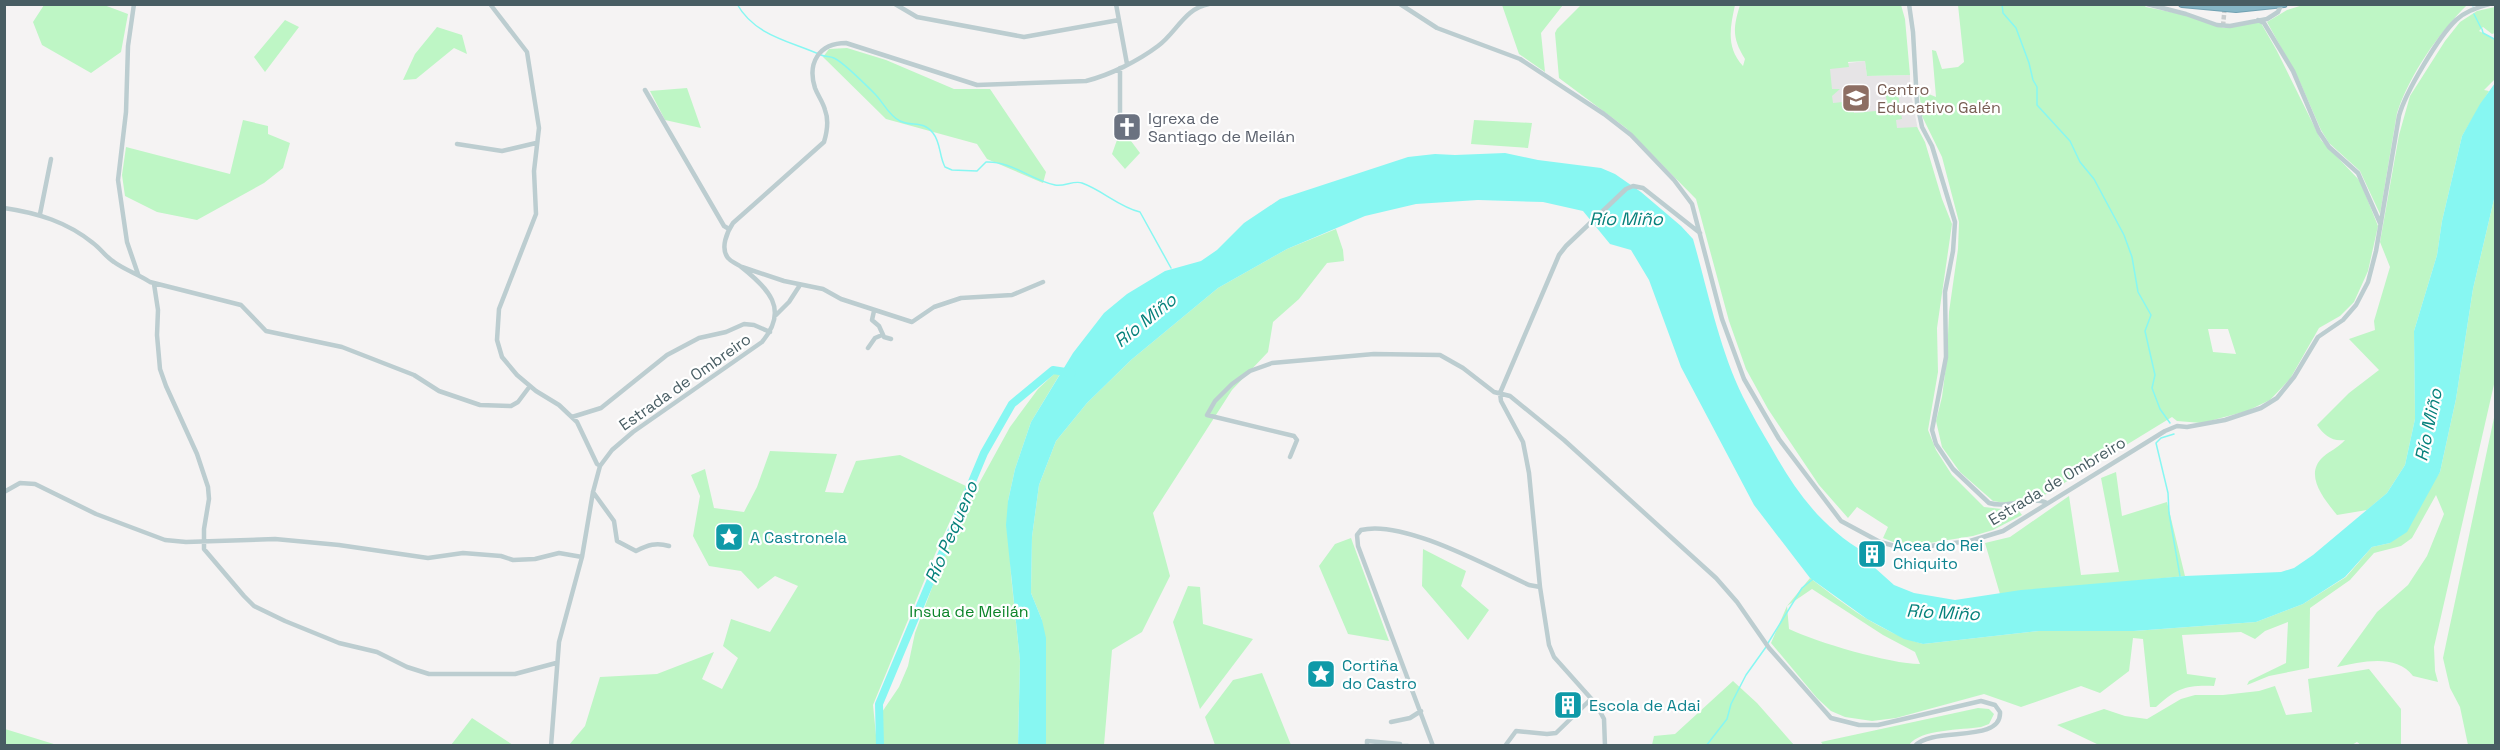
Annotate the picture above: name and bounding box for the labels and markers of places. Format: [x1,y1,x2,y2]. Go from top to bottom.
place label: Centro Educativo Galén [1877,79,2001,118]
school or university icon: Centro Educativo Galén [1840,82,1872,114]
place label: Igrexa de Santiago de Meilán [1148,108,1295,147]
church icon: Igrexa de Santiago de Meilán [1111,111,1143,143]
place icon: A Castronela [713,521,745,553]
place label: A Castronela [750,527,847,548]
place label: Acea do Rei Chiquito [1893,535,1983,574]
building icon: Acea do Rei Chiquito [1856,538,1888,570]
place label: Cortiña do Castro [1342,655,1417,694]
place icon: Cortiña do Castro [1305,658,1337,690]
building icon: Escola de Adai [1552,689,1584,721]
place label: Escola de Adai [1589,695,1700,716]

